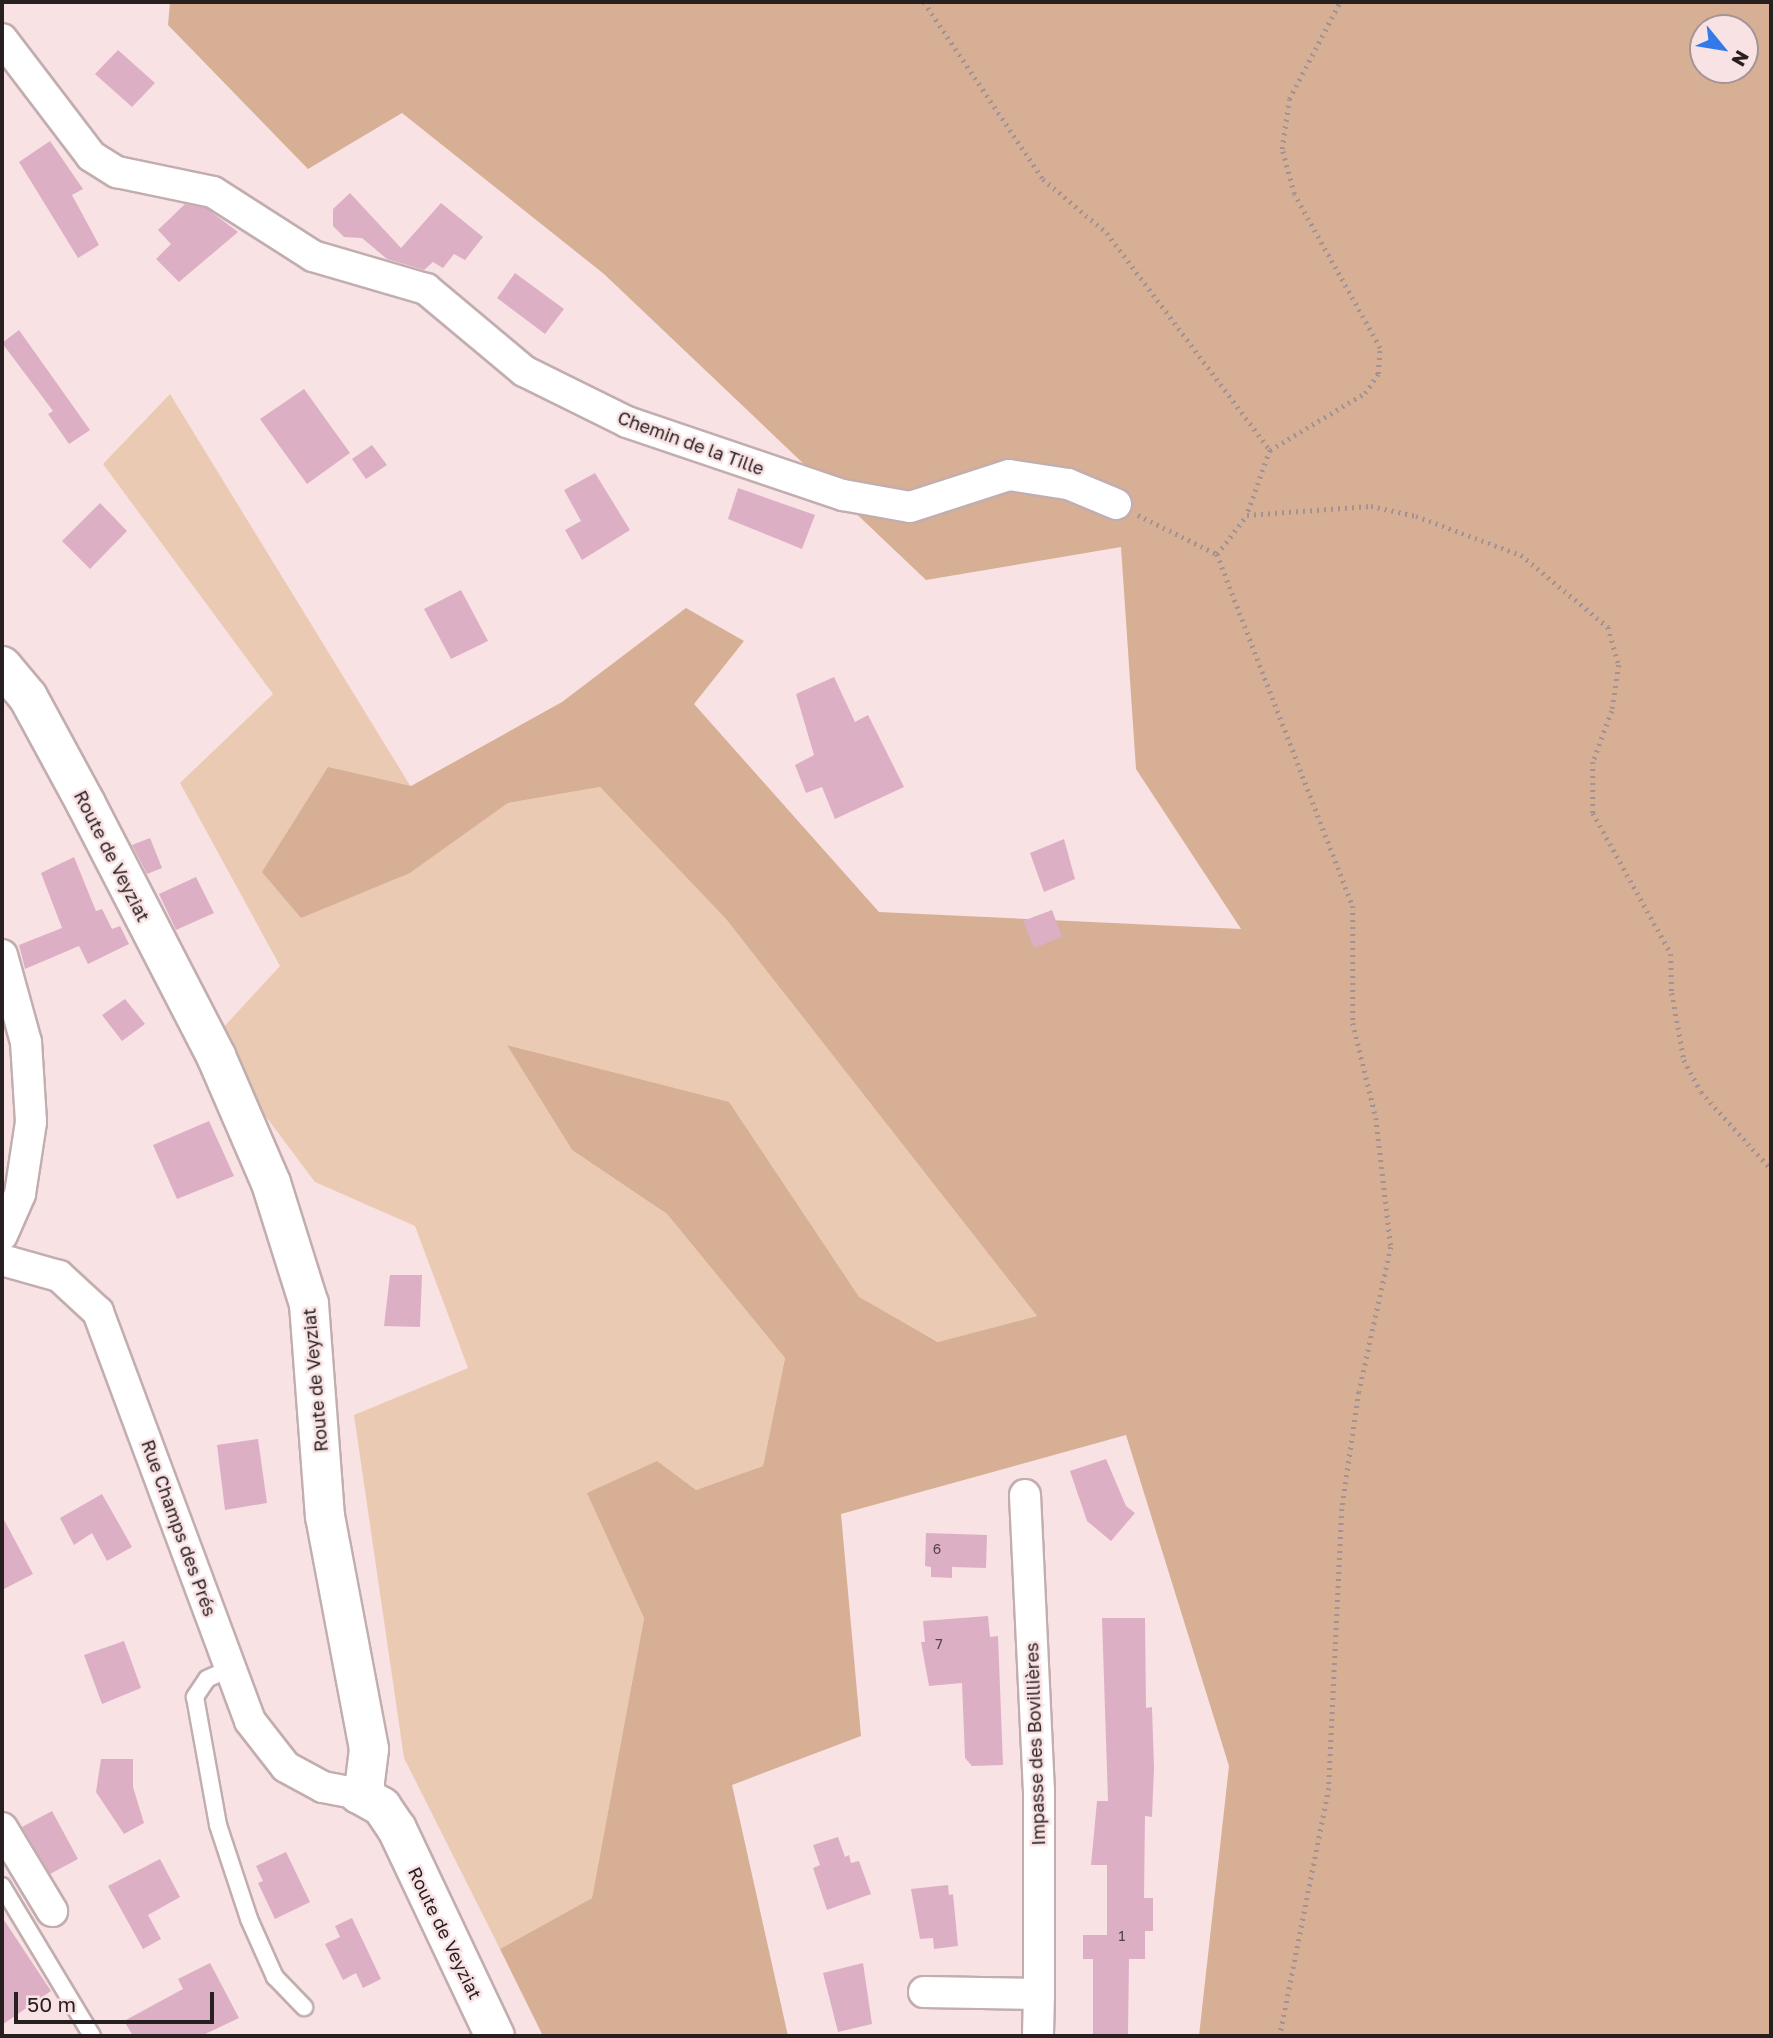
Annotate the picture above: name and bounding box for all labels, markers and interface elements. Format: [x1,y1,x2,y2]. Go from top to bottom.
north arrow [1689,14,1759,84]
text: N [1727,47,1754,71]
street label: Chemin de la Tille [615,406,767,480]
street label: Route de Veyziat [70,787,154,925]
street label: Route de Veyziat [298,1307,332,1453]
street label: Rue Champs des Prés [137,1437,221,1619]
house number: 6 [933,1541,941,1557]
house number: 7 [935,1636,943,1652]
street label: Impasse des Bovillières [1021,1642,1049,1846]
street label: Route de Veyziat [404,1863,486,2003]
house number: 1 [1119,1928,1125,1944]
scale bar [18,1979,217,2023]
text: 50 m [27,1991,76,2017]

